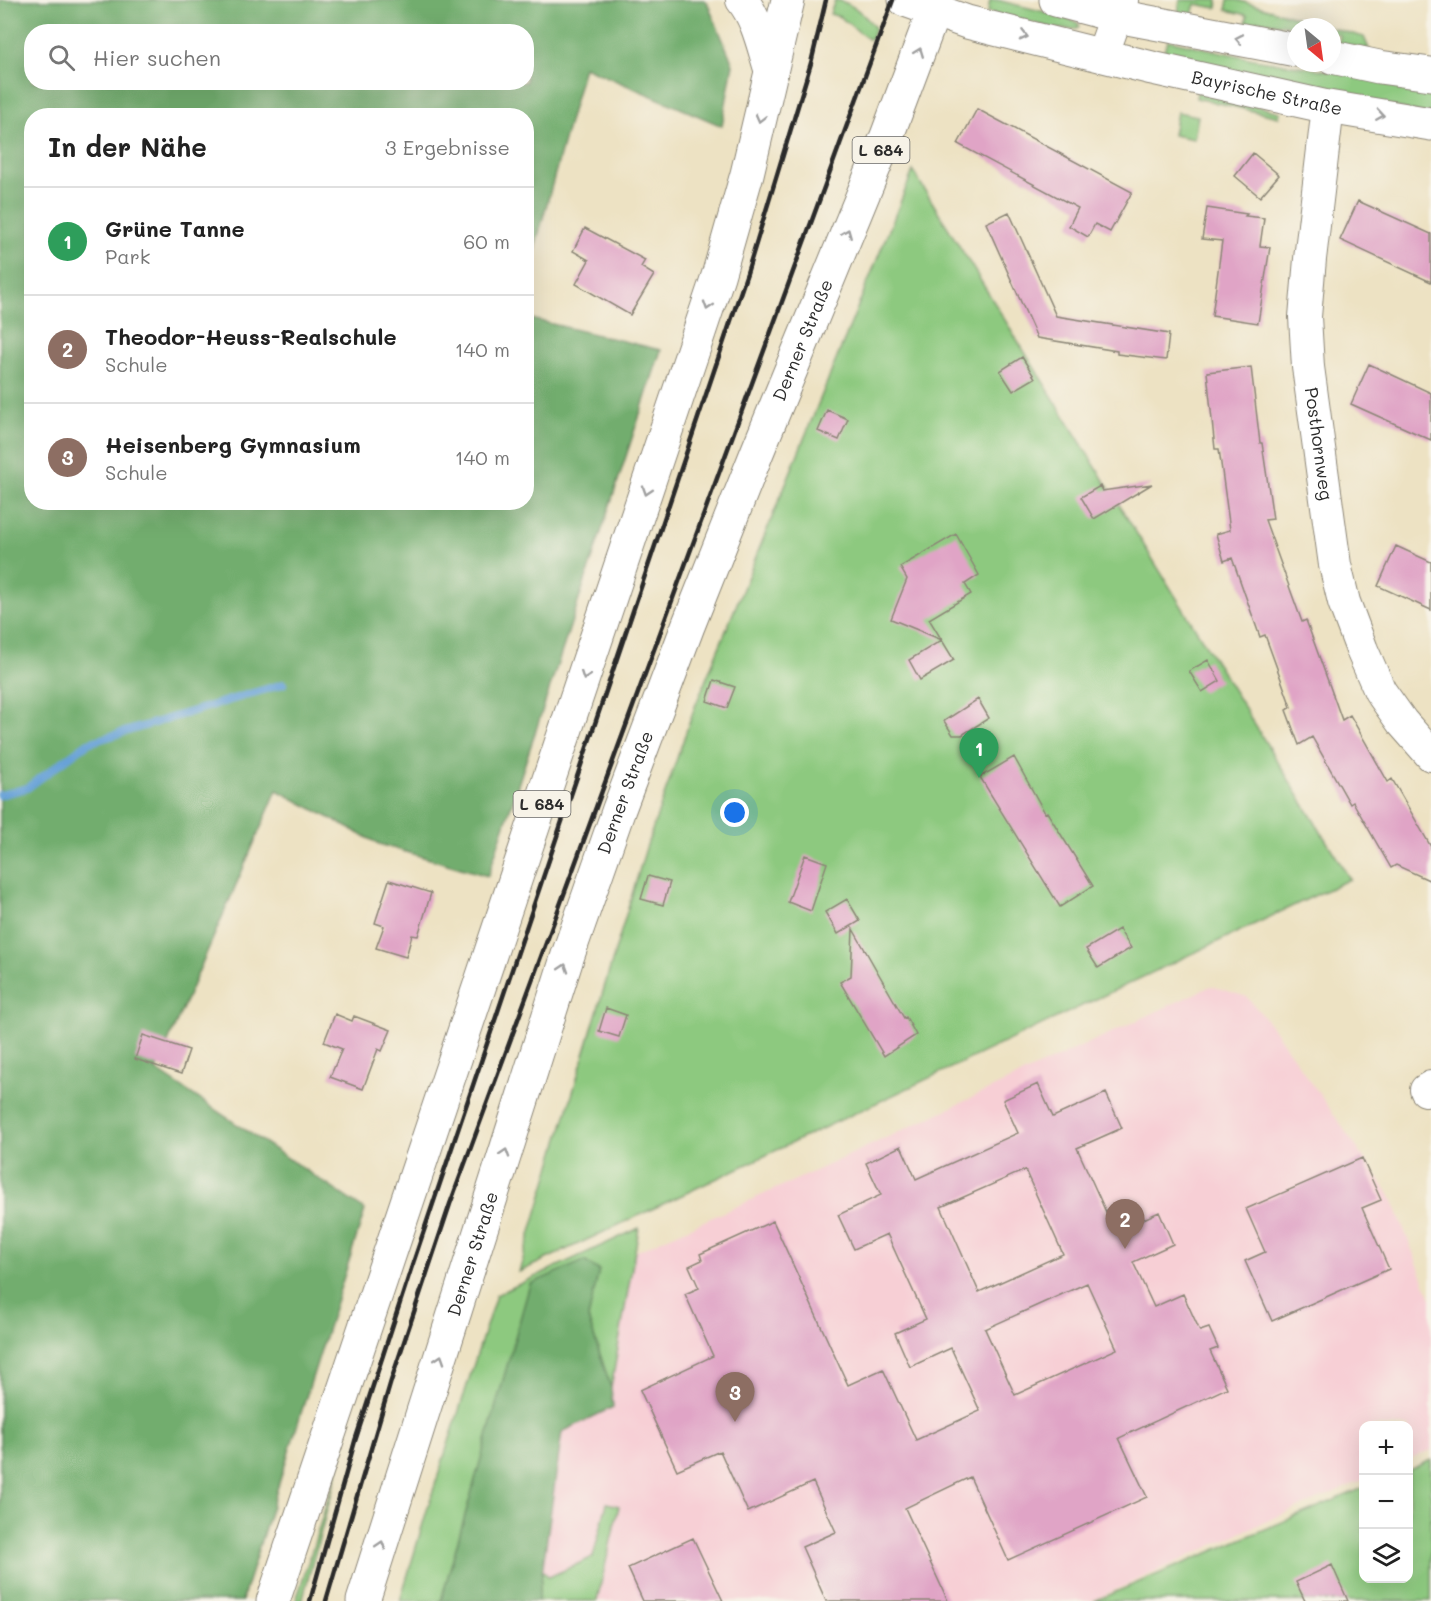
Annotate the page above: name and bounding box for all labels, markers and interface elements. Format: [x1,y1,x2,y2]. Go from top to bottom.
north arrow [1287,18,1341,72]
search box [24,24,534,90]
one-way arrow [1019,28,1029,41]
one-way arrow [1234,33,1244,46]
icon: search [45,41,78,74]
text: Hier suchen [93,43,221,72]
one-way arrow [911,47,924,58]
street label: Bayrische Straße [1189,64,1344,120]
one-way arrow [1375,109,1384,121]
one-way arrow [755,113,768,123]
text: In der Nähe [48,130,207,164]
text: 3 Ergebnisse [385,134,510,160]
road number: L 684 [852,137,910,163]
text: Grüne Tanne [105,214,245,243]
text: 1 [63,228,72,254]
text: 60 m [463,228,510,254]
one-way arrow [840,229,852,240]
text: Park [105,243,150,269]
street label: Derner Straße [766,275,838,404]
one-way arrow [703,300,716,311]
text: Theodor-Heuss-Realschule [105,322,397,351]
text: 2 [62,336,73,362]
text: 140 m [455,336,510,362]
text: Schule [105,351,168,377]
street label: Posthornweg [1300,386,1339,502]
text: Heisenberg Gymnasium [105,430,361,459]
text: 3 [62,444,74,470]
text: 140 m [455,444,510,470]
text: Schule [105,459,168,485]
one-way arrow [641,485,654,496]
one-way arrow [579,670,592,681]
street label: Derner Straße [591,727,658,857]
pin: 1 [960,728,998,778]
road number: L 684 [514,791,570,817]
your location [720,798,749,827]
one-way arrow [557,963,569,974]
one-way arrow [498,1148,510,1159]
street label: Derner Straße [441,1188,503,1319]
pin: 2 [1106,1200,1144,1249]
one-way arrow [432,1354,445,1365]
pin: 3 [716,1372,754,1422]
map controls [1359,1421,1413,1583]
button: + [1359,1421,1413,1475]
button: − [1359,1475,1413,1529]
button: layers [1359,1529,1413,1583]
one-way arrow [373,1540,386,1551]

